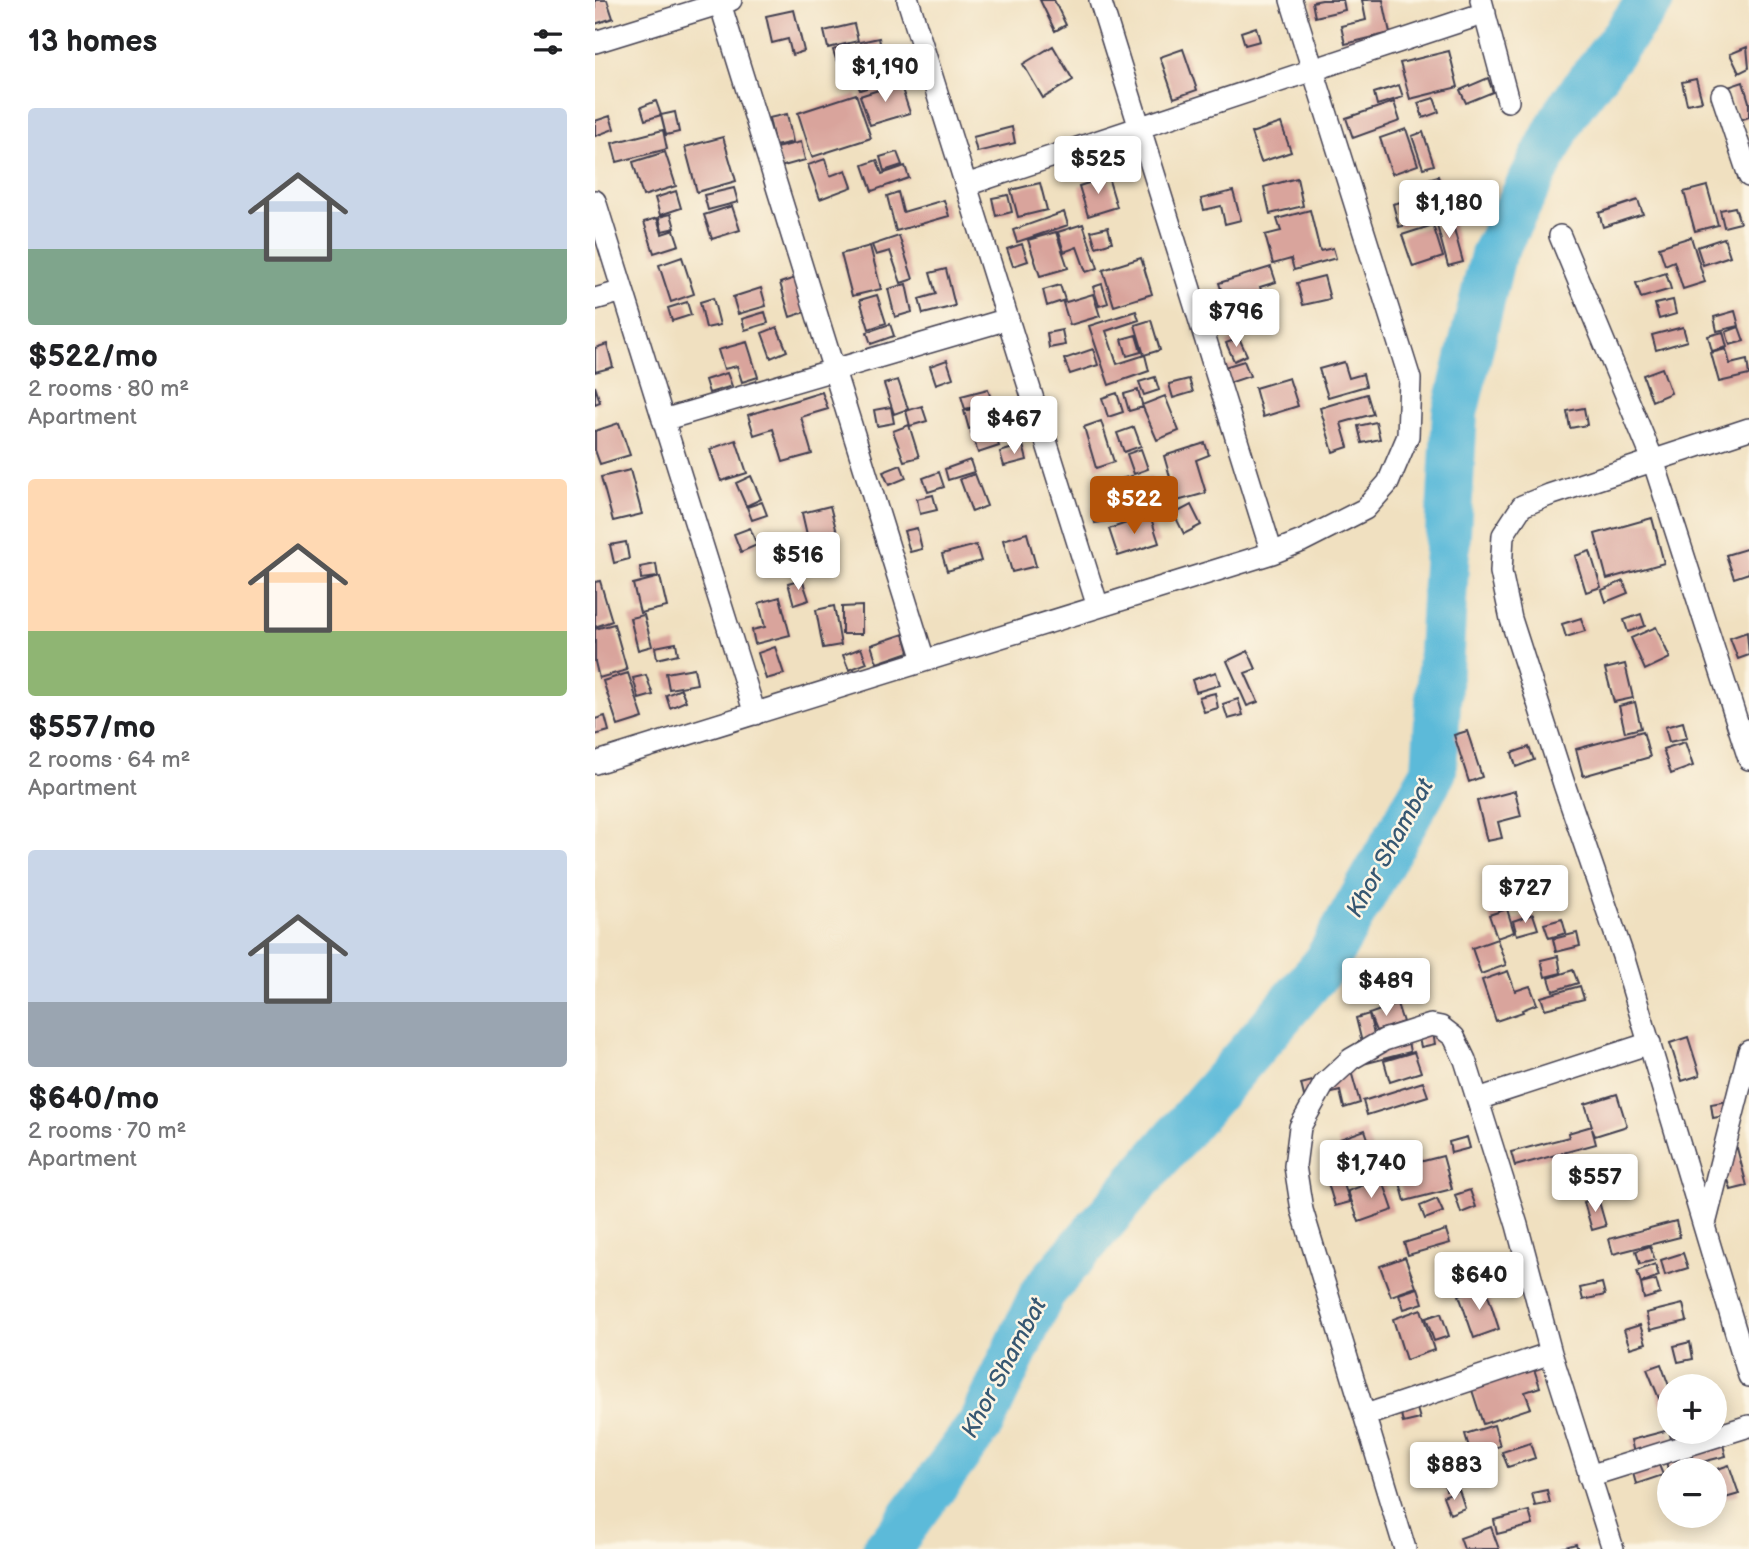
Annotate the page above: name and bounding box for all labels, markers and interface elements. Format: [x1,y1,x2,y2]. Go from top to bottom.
icon: filters [529,23,567,61]
text: 13 homes [28,24,157,60]
pin: $1,190 [828,44,942,104]
text: $1,190 [851,53,919,81]
pin: $525 [1057,136,1139,196]
text: $525 [1070,145,1126,173]
icon: home [235,154,361,280]
pin: $1,180 [1392,180,1506,240]
text: $1,180 [1415,189,1483,217]
pin: $796 [1195,290,1277,349]
text: $796 [1208,298,1264,326]
text: $522/mo [28,339,158,375]
text: 2 rooms · 80 m² [28,375,189,403]
pin: $467 [973,396,1055,456]
text: Apartment [28,403,137,431]
text: $467 [986,405,1042,433]
pin: $522 [1093,476,1175,536]
text: $522 [1106,485,1162,513]
icon: home [235,525,361,651]
pin: $516 [757,532,839,592]
text: $516 [772,541,824,569]
text: $557/mo [28,710,156,746]
text: 2 rooms · 64 m² [28,746,190,774]
water label: Khor Shambat [1340,773,1440,922]
text: Apartment [28,774,137,802]
pin: $727 [1484,866,1566,925]
text: $727 [1498,874,1552,902]
icon: home [235,896,361,1022]
pin: $489 [1345,958,1427,1018]
text: $489 [1358,967,1414,995]
text: $640/mo [28,1081,159,1117]
text: 2 rooms · 70 m² [28,1117,187,1145]
pin: $1,740 [1314,1140,1428,1200]
text: Apartment [28,1145,137,1173]
text: $1,740 [1336,1149,1406,1177]
pin: $557 [1554,1154,1636,1214]
text: $557 [1568,1163,1622,1191]
pin: $640 [1438,1252,1520,1312]
text: $640 [1451,1261,1507,1289]
water label: Khor Shambat [955,1293,1053,1443]
map controls [1657,1374,1727,1528]
button: + [1657,1374,1727,1444]
pin: $883 [1413,1442,1495,1502]
text: $883 [1426,1451,1482,1479]
button: − [1657,1458,1727,1528]

